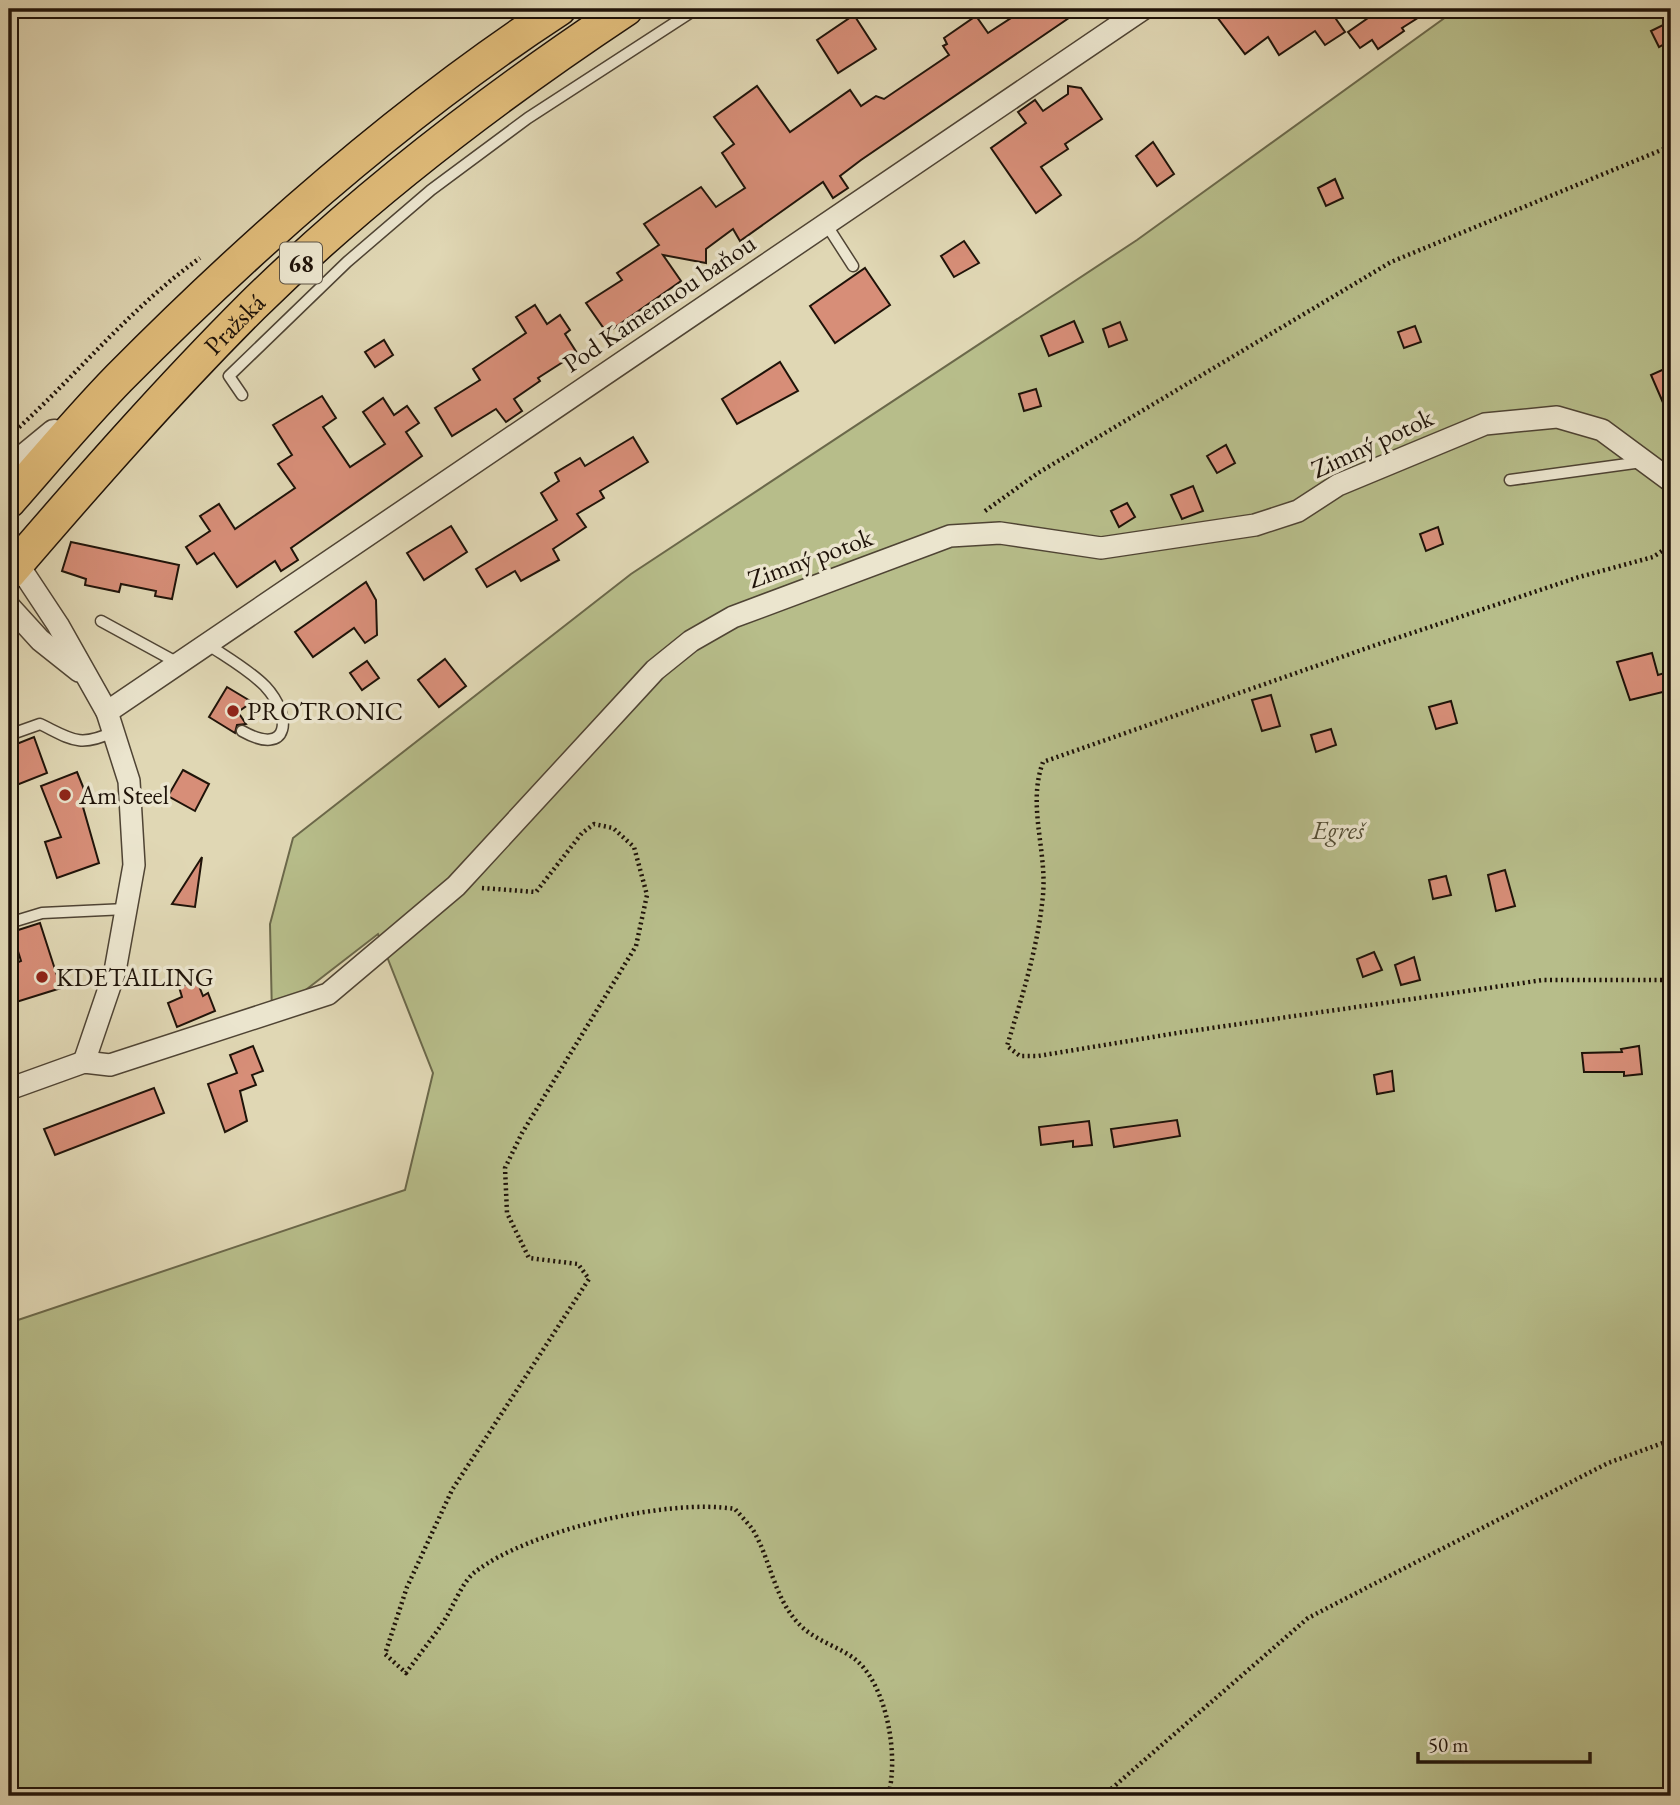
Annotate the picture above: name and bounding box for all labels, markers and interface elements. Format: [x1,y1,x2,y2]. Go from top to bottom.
street label: Pod Kamennou baňou [556,226,762,380]
road number: 68 [280,242,322,284]
street label: Pražská [196,285,273,362]
street label: Zimný potok [1306,400,1439,486]
street label: Zimný potok [743,519,878,596]
place label: PROTRONIC [247,694,403,728]
marker: PROTRONIC [225,703,241,719]
place label: Am Steel [78,778,169,812]
marker: Am Steel [57,787,73,803]
park label: Egreš [1311,813,1368,847]
place label: KDETAILING [56,960,214,994]
marker: KDETAILING [34,969,50,985]
scale bar [1418,1721,1589,1765]
text: 50 m [1428,1731,1469,1758]

